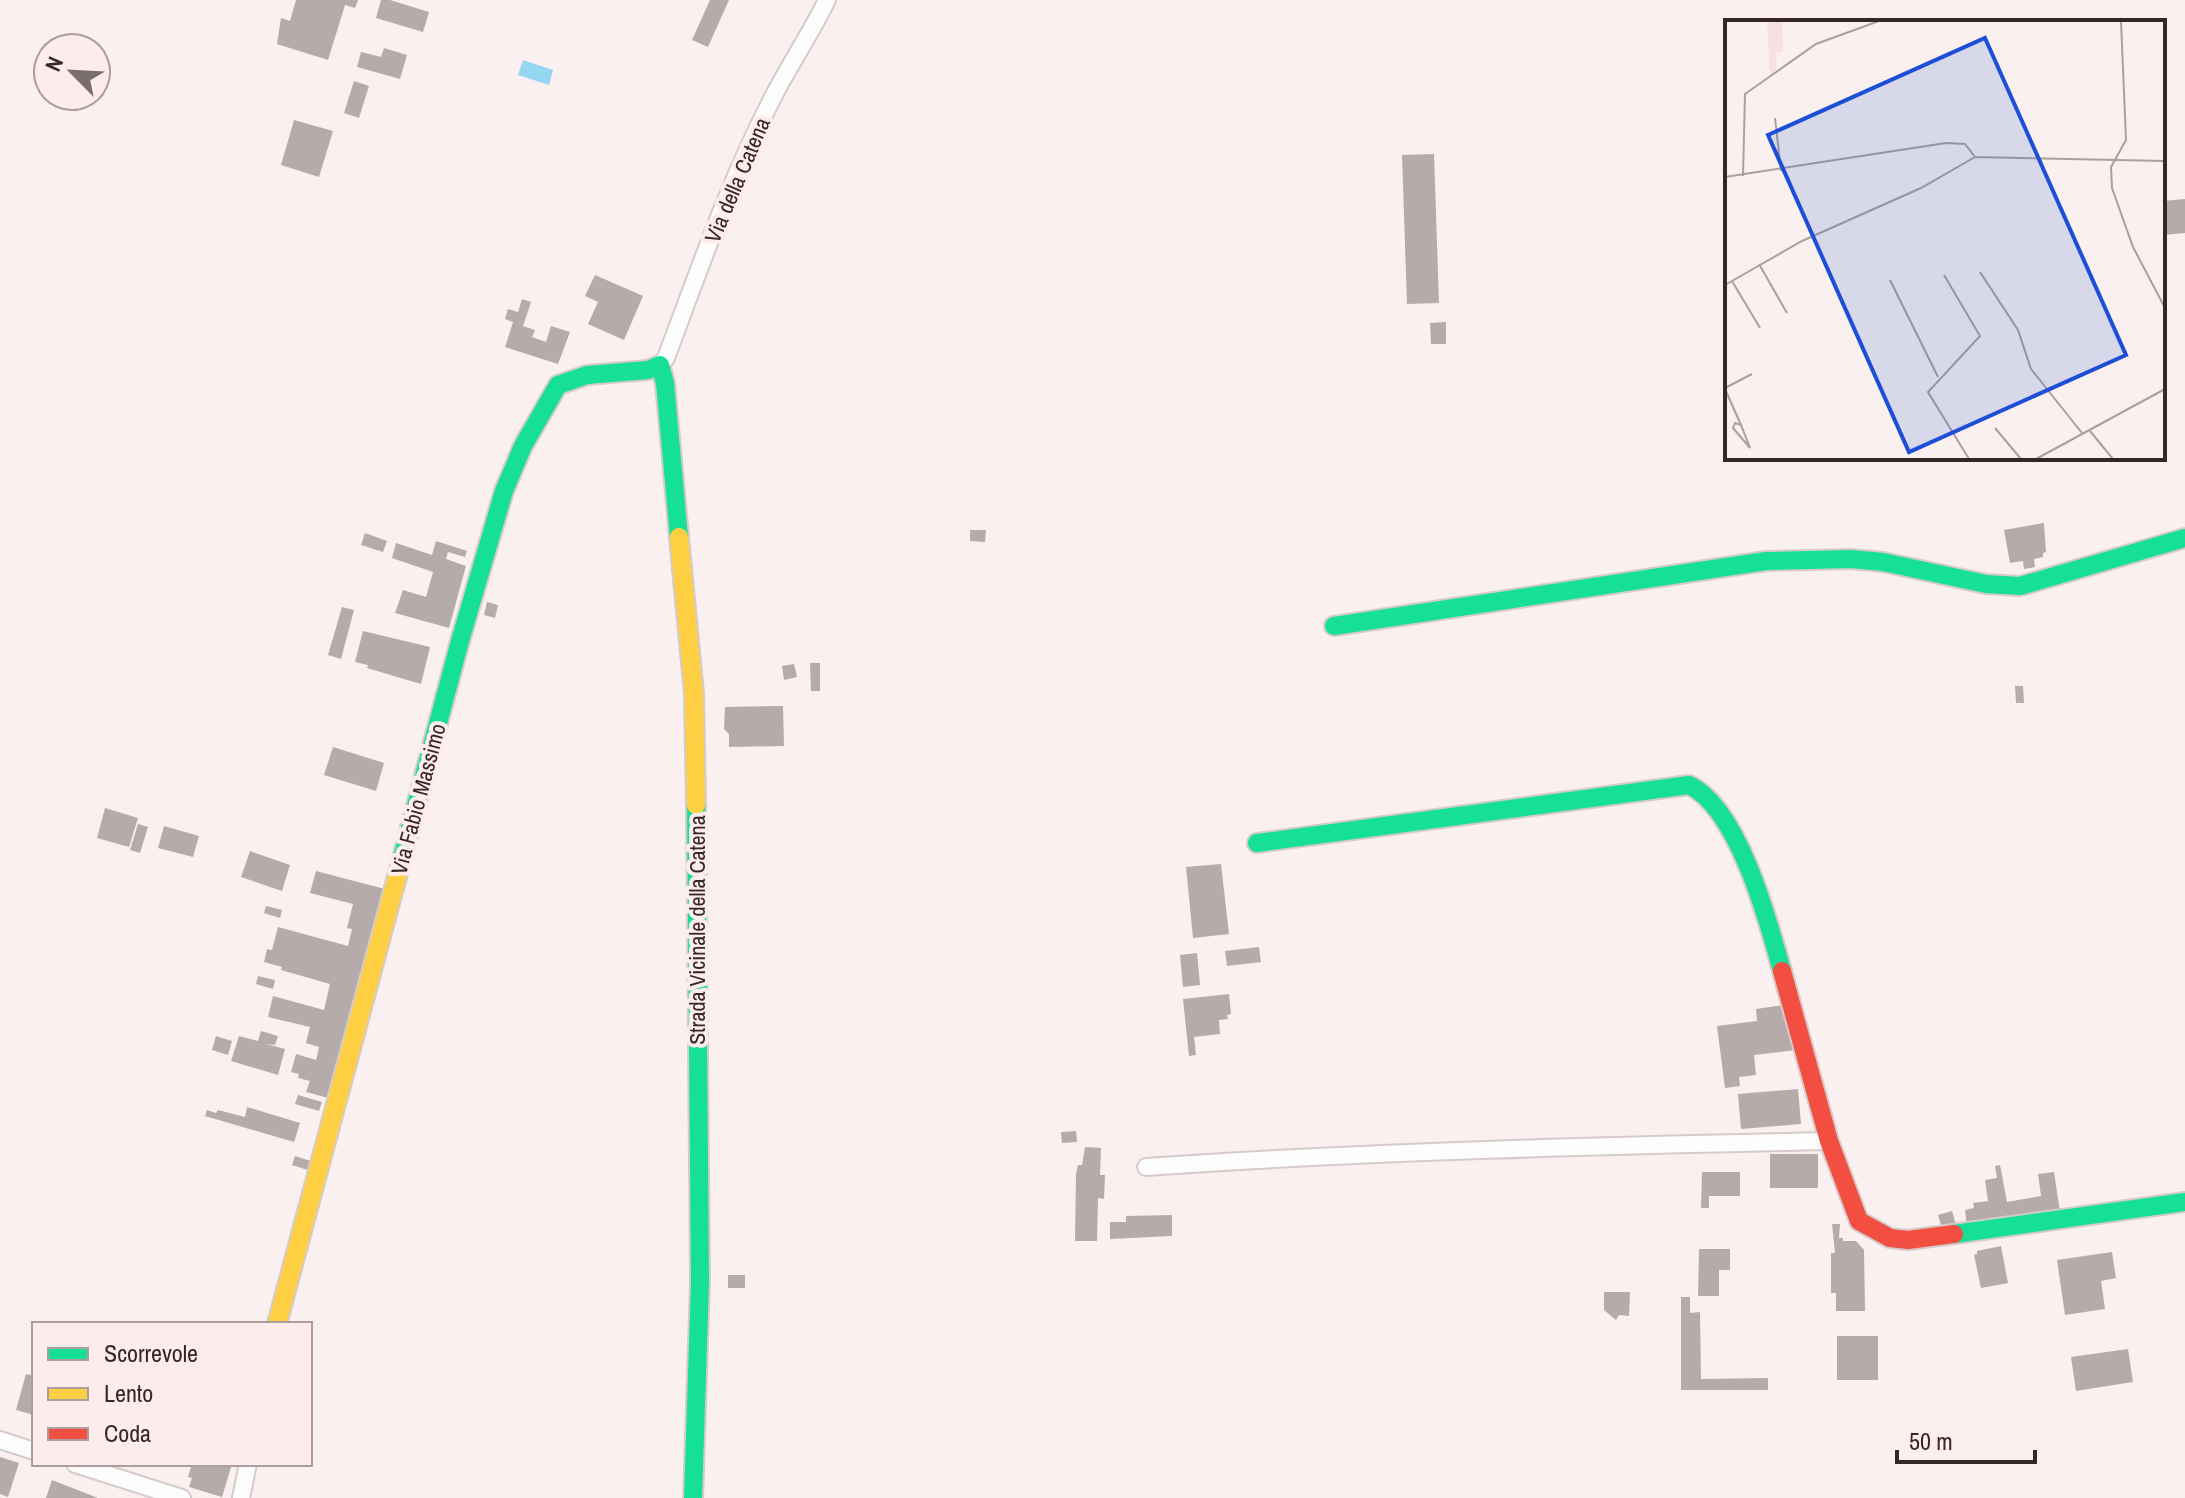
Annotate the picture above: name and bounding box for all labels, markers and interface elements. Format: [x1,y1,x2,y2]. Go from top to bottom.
inset map [1725,20,2165,460]
north arrow [32,32,112,112]
text: N [37,52,70,76]
street label: Via della Catena [697,113,777,247]
street label: Via Fabio Massimo [383,720,453,878]
street label: Strada Vicinale della Catena [682,815,712,1045]
legend [32,1322,312,1466]
text: Scorrevole [104,1337,198,1369]
text: Lento [104,1377,153,1409]
scale bar [1897,1414,2035,1464]
text: Coda [104,1417,151,1449]
text: 50 m [1909,1425,1953,1457]

